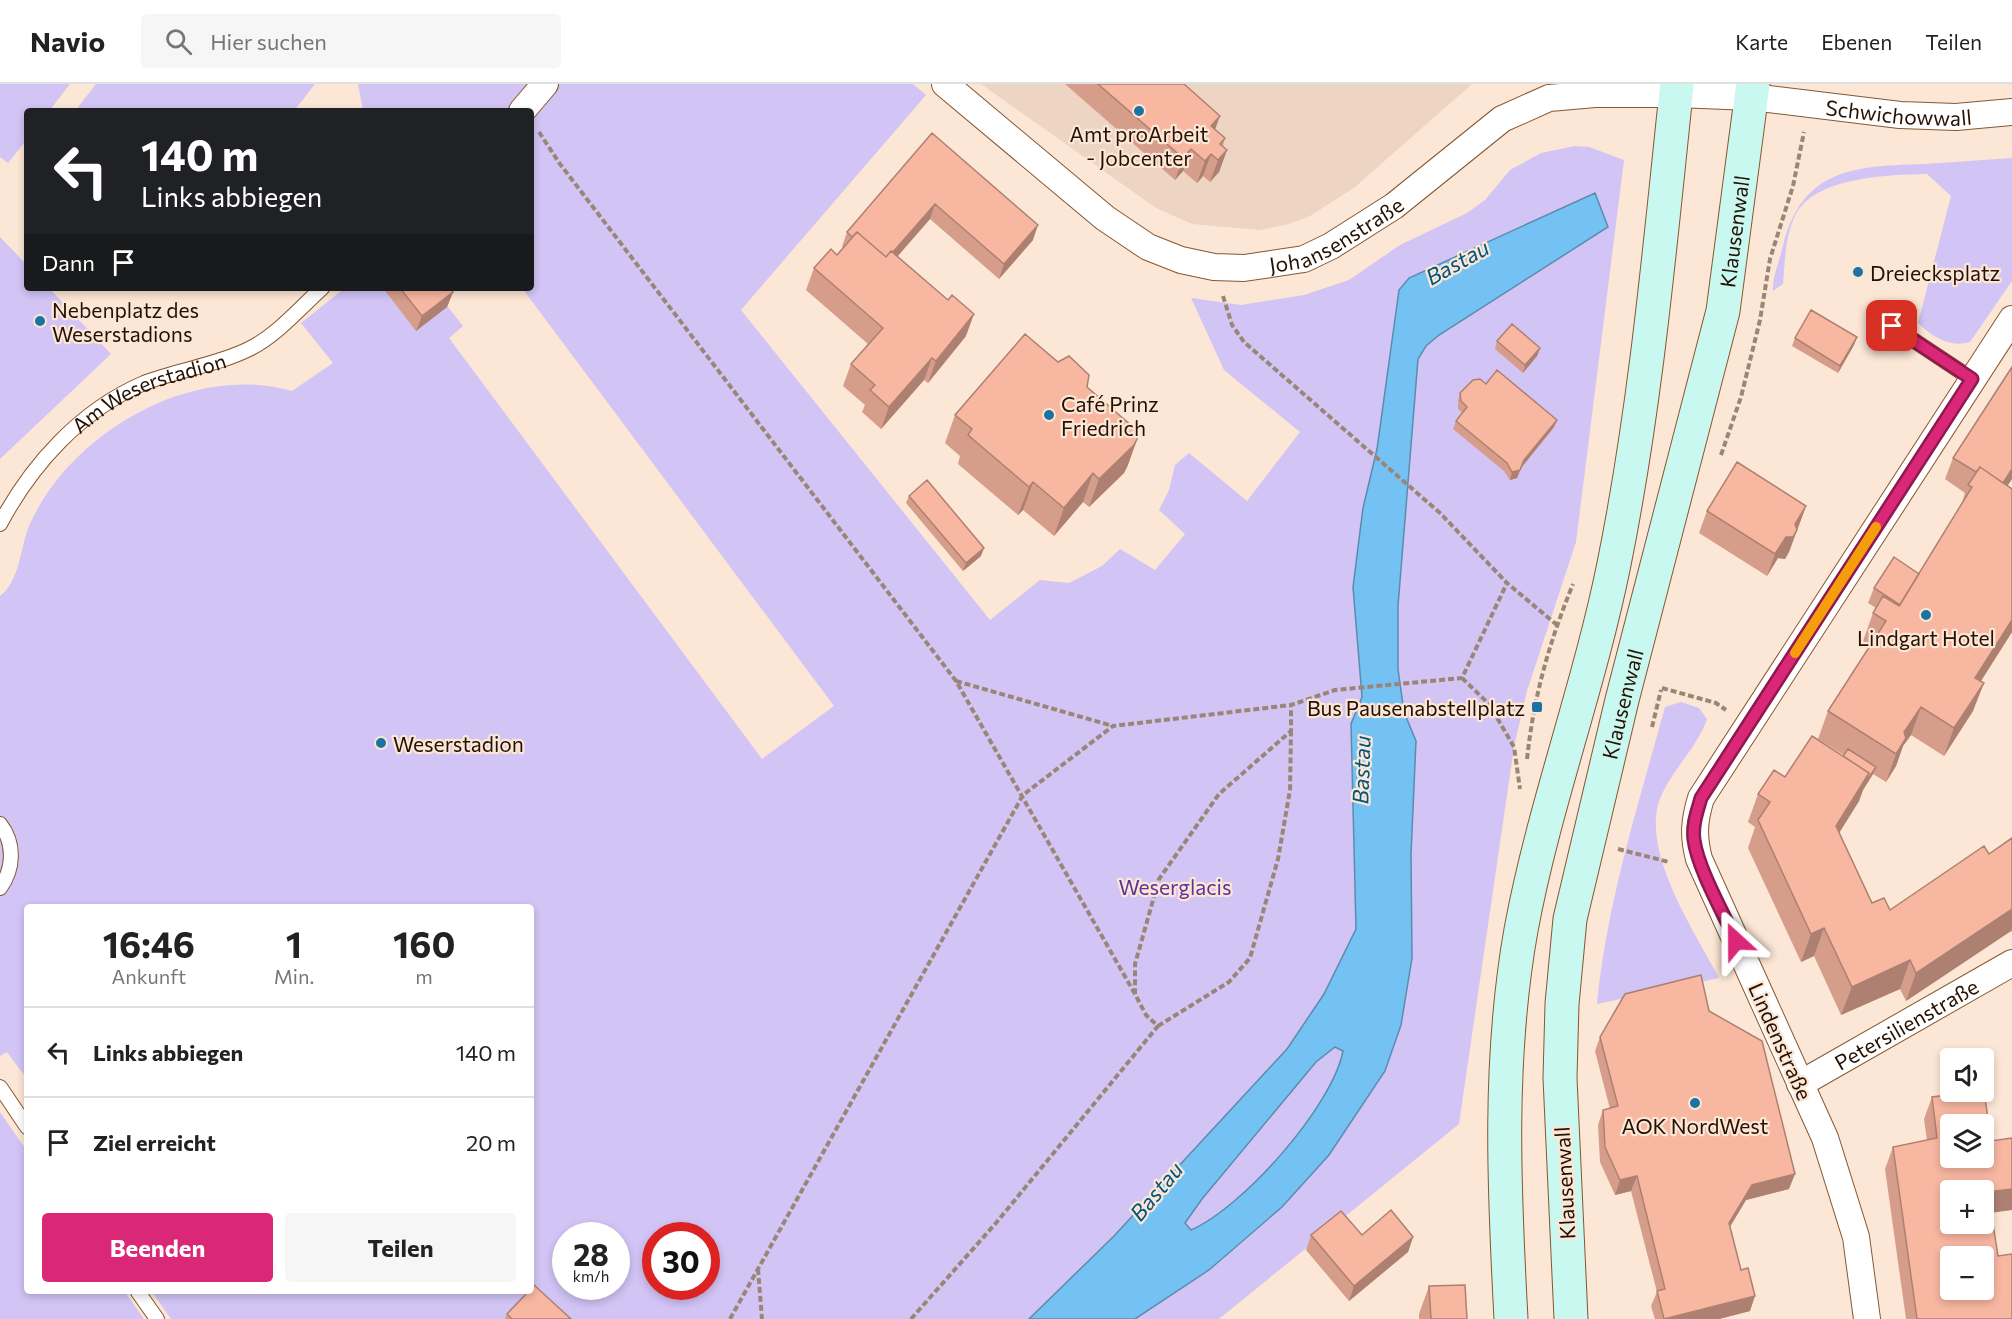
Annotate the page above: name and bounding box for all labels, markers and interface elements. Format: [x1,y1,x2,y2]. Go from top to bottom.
search box [141,14,561,68]
text: Navio [30,24,105,58]
icon: search [162,25,195,58]
text: Hier suchen [210,28,327,55]
text: Karte [1735,29,1788,54]
text: Ebenen [1821,29,1892,54]
text: Teilen [1925,29,1982,54]
street label: Schwichowwall [1824,94,1973,130]
marker: Amt proArbeit - Jobcenter [1132,104,1146,118]
place label: Amt proArbeit - Jobcenter [1070,121,1208,170]
text: 140 m [141,128,258,180]
icon: left [42,132,120,210]
street label: Klausenwall [1714,174,1753,289]
text: Links abbiegen [141,180,322,213]
street label: Johansenstraße [1267,191,1408,277]
water label: Bastau [1421,234,1493,290]
icon: arrive [107,246,140,279]
text: Dann [42,249,95,276]
place label: Dreiecksplatz [1870,260,2000,285]
marker: Dreiecksplatz [1851,265,1865,279]
place label: Nebenplatz des Weserstadions [52,297,199,346]
pin [1866,300,1917,351]
icon: arrive [1875,309,1908,342]
marker: Nebenplatz des Weserstadions [33,314,47,328]
street label: Am Weserstadion [66,347,229,437]
place label: Café Prinz Friedrich [1061,391,1159,440]
marker: Café Prinz Friedrich [1042,408,1056,422]
marker: Lindgart Hotel [1919,608,1933,622]
place label: Lindgart Hotel [1857,625,1995,650]
street label: Klausenwall [1596,646,1647,761]
place label: Bus Pausenabstellplatz [1307,695,1525,720]
marker: Bus Pausenabstellplatz [1530,700,1544,714]
place label: Weserstadion [393,731,524,756]
water label: Bastau [1346,735,1376,805]
marker: Weserstadion [374,736,388,750]
park label: Weserglacis [1118,874,1232,899]
position arrow [1704,909,1768,973]
text: 16:46 [103,921,195,965]
text: 1 [286,921,302,965]
text: 160 [393,921,455,965]
text: Ankunft [111,964,186,988]
text: Min. [274,964,314,988]
text: m [415,964,433,988]
street label: Petersilienstraße [1830,973,1982,1074]
street label: Lindenstraße [1744,978,1818,1104]
icon: left [42,1036,75,1069]
text: Links abbiegen [93,1039,243,1066]
text: 140 m [456,1039,516,1066]
map controls [1940,1048,1994,1300]
button: sound [1940,1048,1994,1102]
marker: AOK NordWest [1688,1096,1702,1110]
place label: AOK NordWest [1622,1113,1768,1138]
button: layers [1940,1114,1994,1168]
icon: arrive [42,1126,75,1159]
street label: Klausenwall [1549,1126,1579,1240]
text: Ziel erreicht [93,1129,216,1156]
text: 20 m [466,1129,516,1156]
water label: Bastau [1124,1156,1188,1226]
button: + [1940,1180,1994,1234]
button: Beenden [42,1213,273,1282]
button: Teilen [285,1213,516,1282]
speed limit sign: 30 [642,1222,720,1300]
text: 28 [573,1235,609,1272]
button: − [1940,1246,1994,1300]
text: km/h [573,1267,609,1285]

